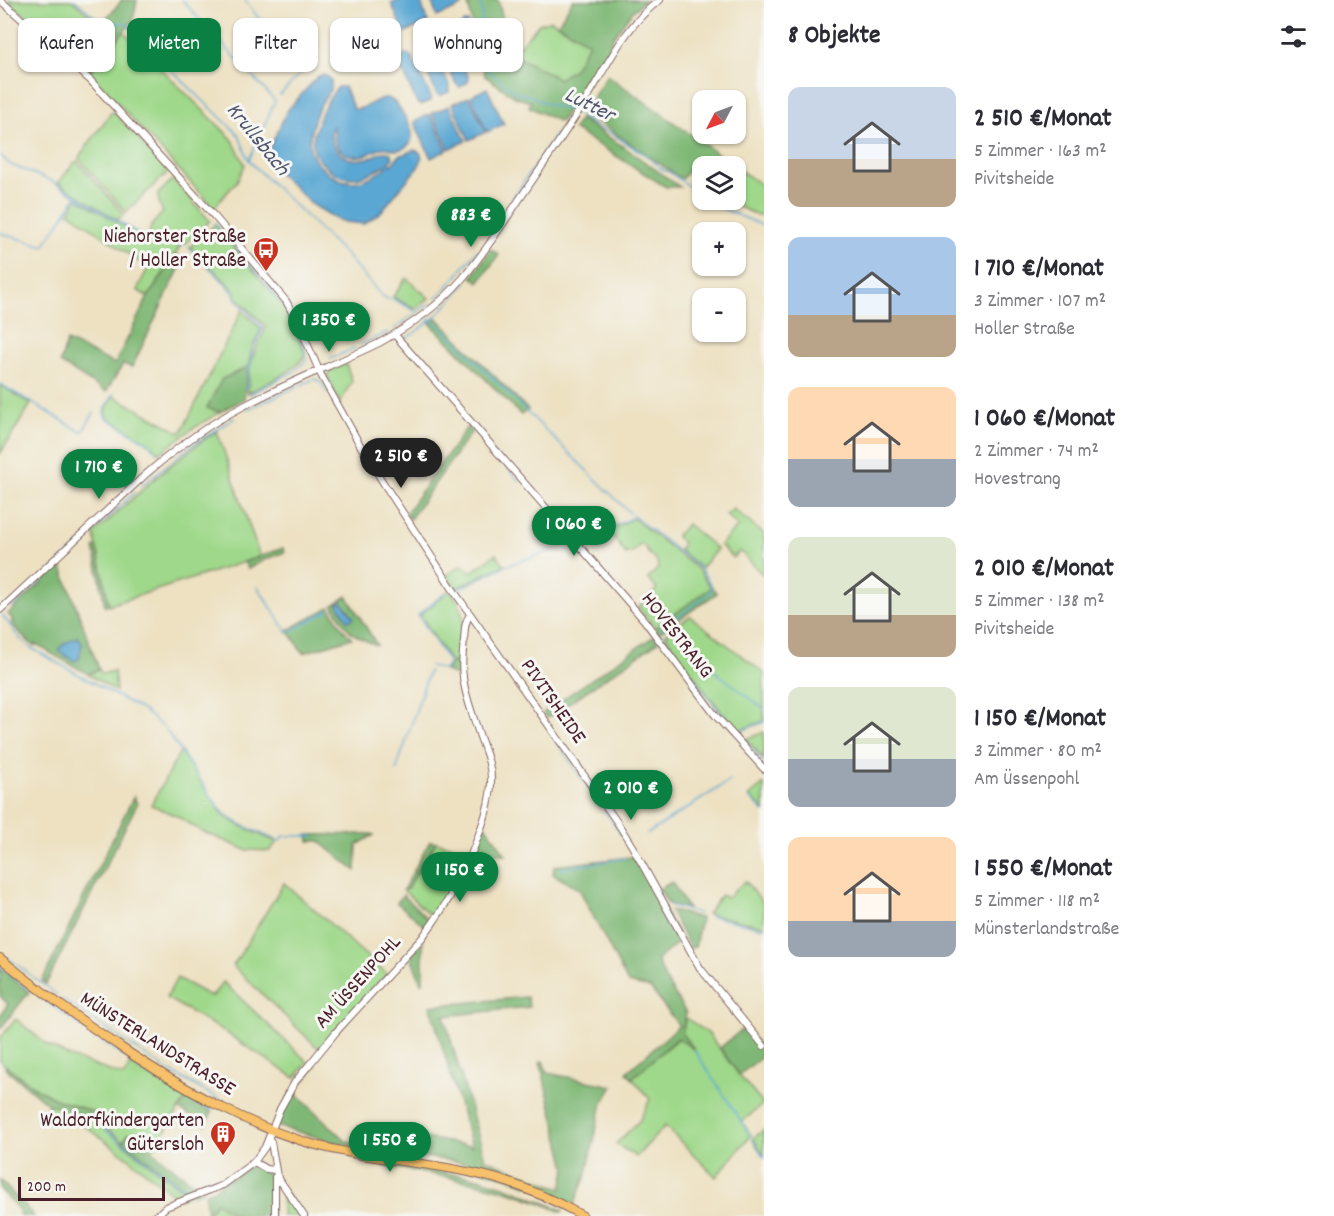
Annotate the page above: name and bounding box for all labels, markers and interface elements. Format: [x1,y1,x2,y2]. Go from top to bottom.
chip: Kaufen [18,18,115,72]
chip: Mieten [127,18,221,72]
chip: Filter [233,18,318,72]
chip: Neu [330,18,401,72]
chip: Wohnung [413,18,523,72]
text: 8 Objekte [788,18,881,55]
icon: filters [1277,20,1310,53]
water label: Lutter [559,81,622,133]
north arrow [692,90,746,144]
map controls [692,90,746,342]
water label: Krullsbach [218,97,297,184]
text: 2 510 €/Monat [974,101,1112,138]
icon: home [836,111,908,183]
text: 5 Zimmer · 163 m² [974,138,1106,166]
button: layers [692,156,746,210]
text: Pivitsheide [974,166,1054,194]
pin: 883 € [429,197,513,248]
text: 883 € [451,202,491,230]
button: + [692,222,746,276]
place label: Niehorster Straße / Holler Straße [103,223,246,277]
bus stop icon: Niehorster Straße / Holler Straße [251,235,281,273]
text: 1 710 €/Monat [974,251,1104,288]
icon: home [836,261,908,333]
button: − [692,288,746,342]
text: 3 Zimmer · 107 m² [974,288,1106,316]
pin: 1 350 € [274,302,384,353]
text: 1 350 € [302,307,356,335]
text: Holler Straße [974,316,1075,344]
text: 1 060 €/Monat [974,401,1115,438]
icon: home [836,411,908,483]
pin: 2 510 € [346,438,456,489]
text: 2 Zimmer · 74 m² [974,438,1099,466]
text: 2 510 € [374,443,428,471]
pin: 1 710 € [44,449,154,500]
text: 1 710 € [75,454,123,482]
text: Hovestrang [974,466,1061,494]
pin: 1 060 € [519,506,629,557]
text: 1 060 € [546,511,602,539]
text: 2 010 €/Monat [974,551,1114,588]
icon: home [836,561,908,633]
street label: HOVESTRANG [633,586,719,686]
text: 5 Zimmer · 138 m² [974,588,1105,616]
text: Pivitsheide [974,616,1054,644]
street label: PIVITSHEIDE [512,653,593,751]
text: 1 150 €/Monat [974,701,1106,738]
icon: home [836,711,908,783]
text: 3 Zimmer · 80 m² [974,738,1102,766]
text: Am Üssenpohl [974,766,1079,794]
pin: 2 010 € [576,770,686,821]
text: 2 010 € [603,775,659,803]
text: 1 550 €/Monat [974,851,1112,888]
pin: 1 150 € [405,852,515,903]
text: 1 150 € [435,857,485,885]
icon: home [836,861,908,933]
text: 5 Zimmer · 118 m² [974,888,1100,916]
text: Münsterlandstraße [974,916,1119,944]
street label: AM ÜSSENPOHL [309,929,410,1037]
street label: MÜNSTERLANDSTRASSE [73,985,241,1105]
place label: Waldorfkindergarten Gütersloh [40,1107,204,1161]
building icon: Waldorfkindergarten Gütersloh [208,1119,238,1157]
pin: 1 550 € [335,1122,445,1173]
text: 1 550 € [363,1127,417,1155]
scale bar [18,1174,165,1202]
text: 200 m [27,1176,66,1199]

